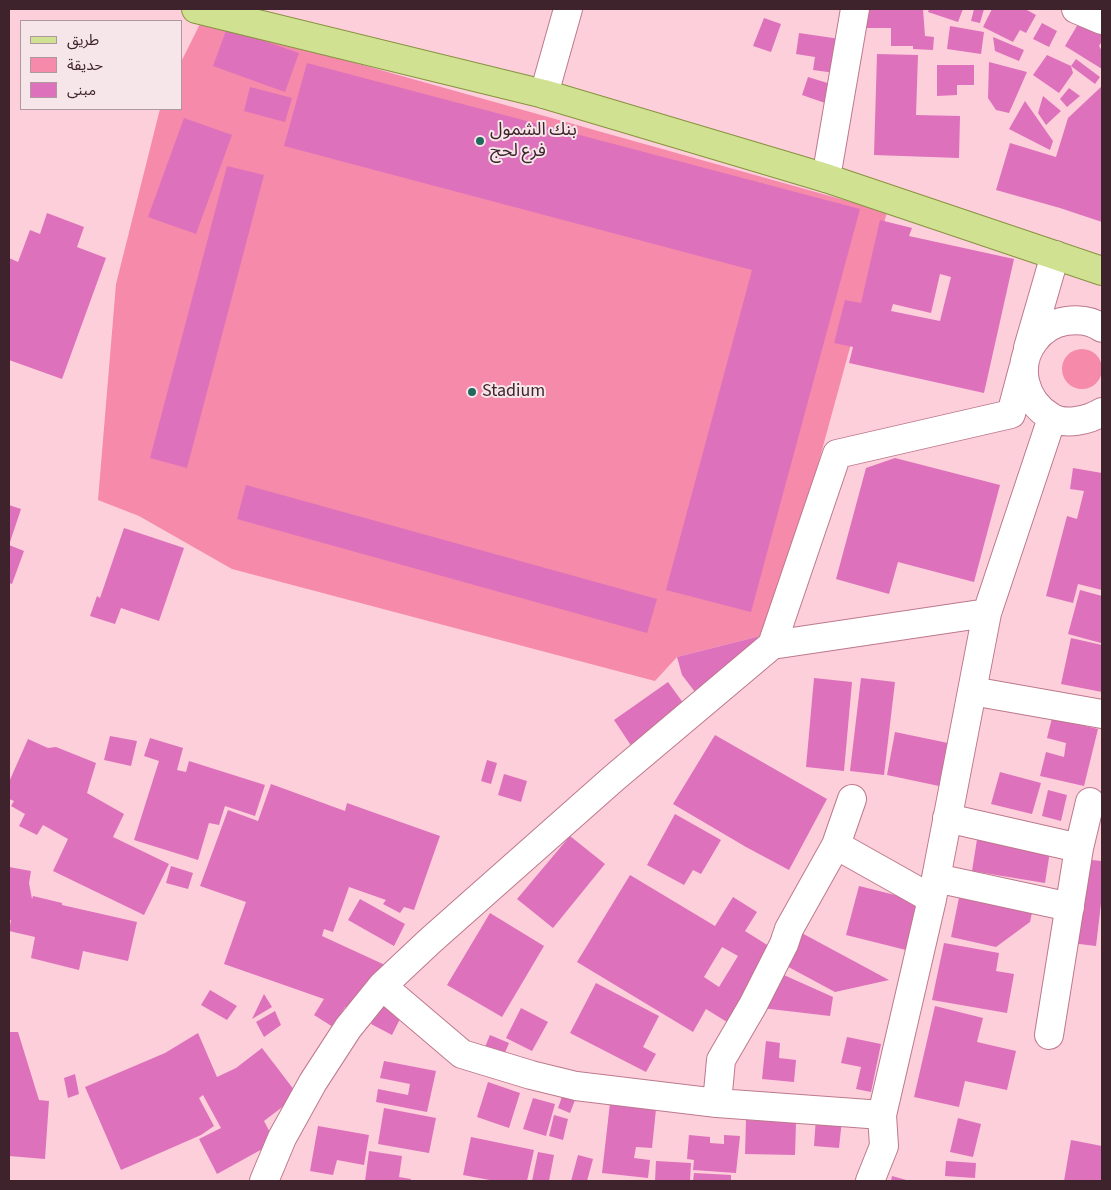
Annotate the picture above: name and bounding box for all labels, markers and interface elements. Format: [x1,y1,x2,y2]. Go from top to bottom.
legend [20,20,182,110]
text: طريق [67,30,99,51]
text: حديقة [67,55,103,76]
text: مبنى [67,80,96,101]
place label: بنك الشمول فرع لحج [490,120,577,162]
marker: بنك الشمول فرع لحج [474,135,486,147]
place label: Stadium [482,381,545,403]
marker: Stadium [466,386,478,398]

